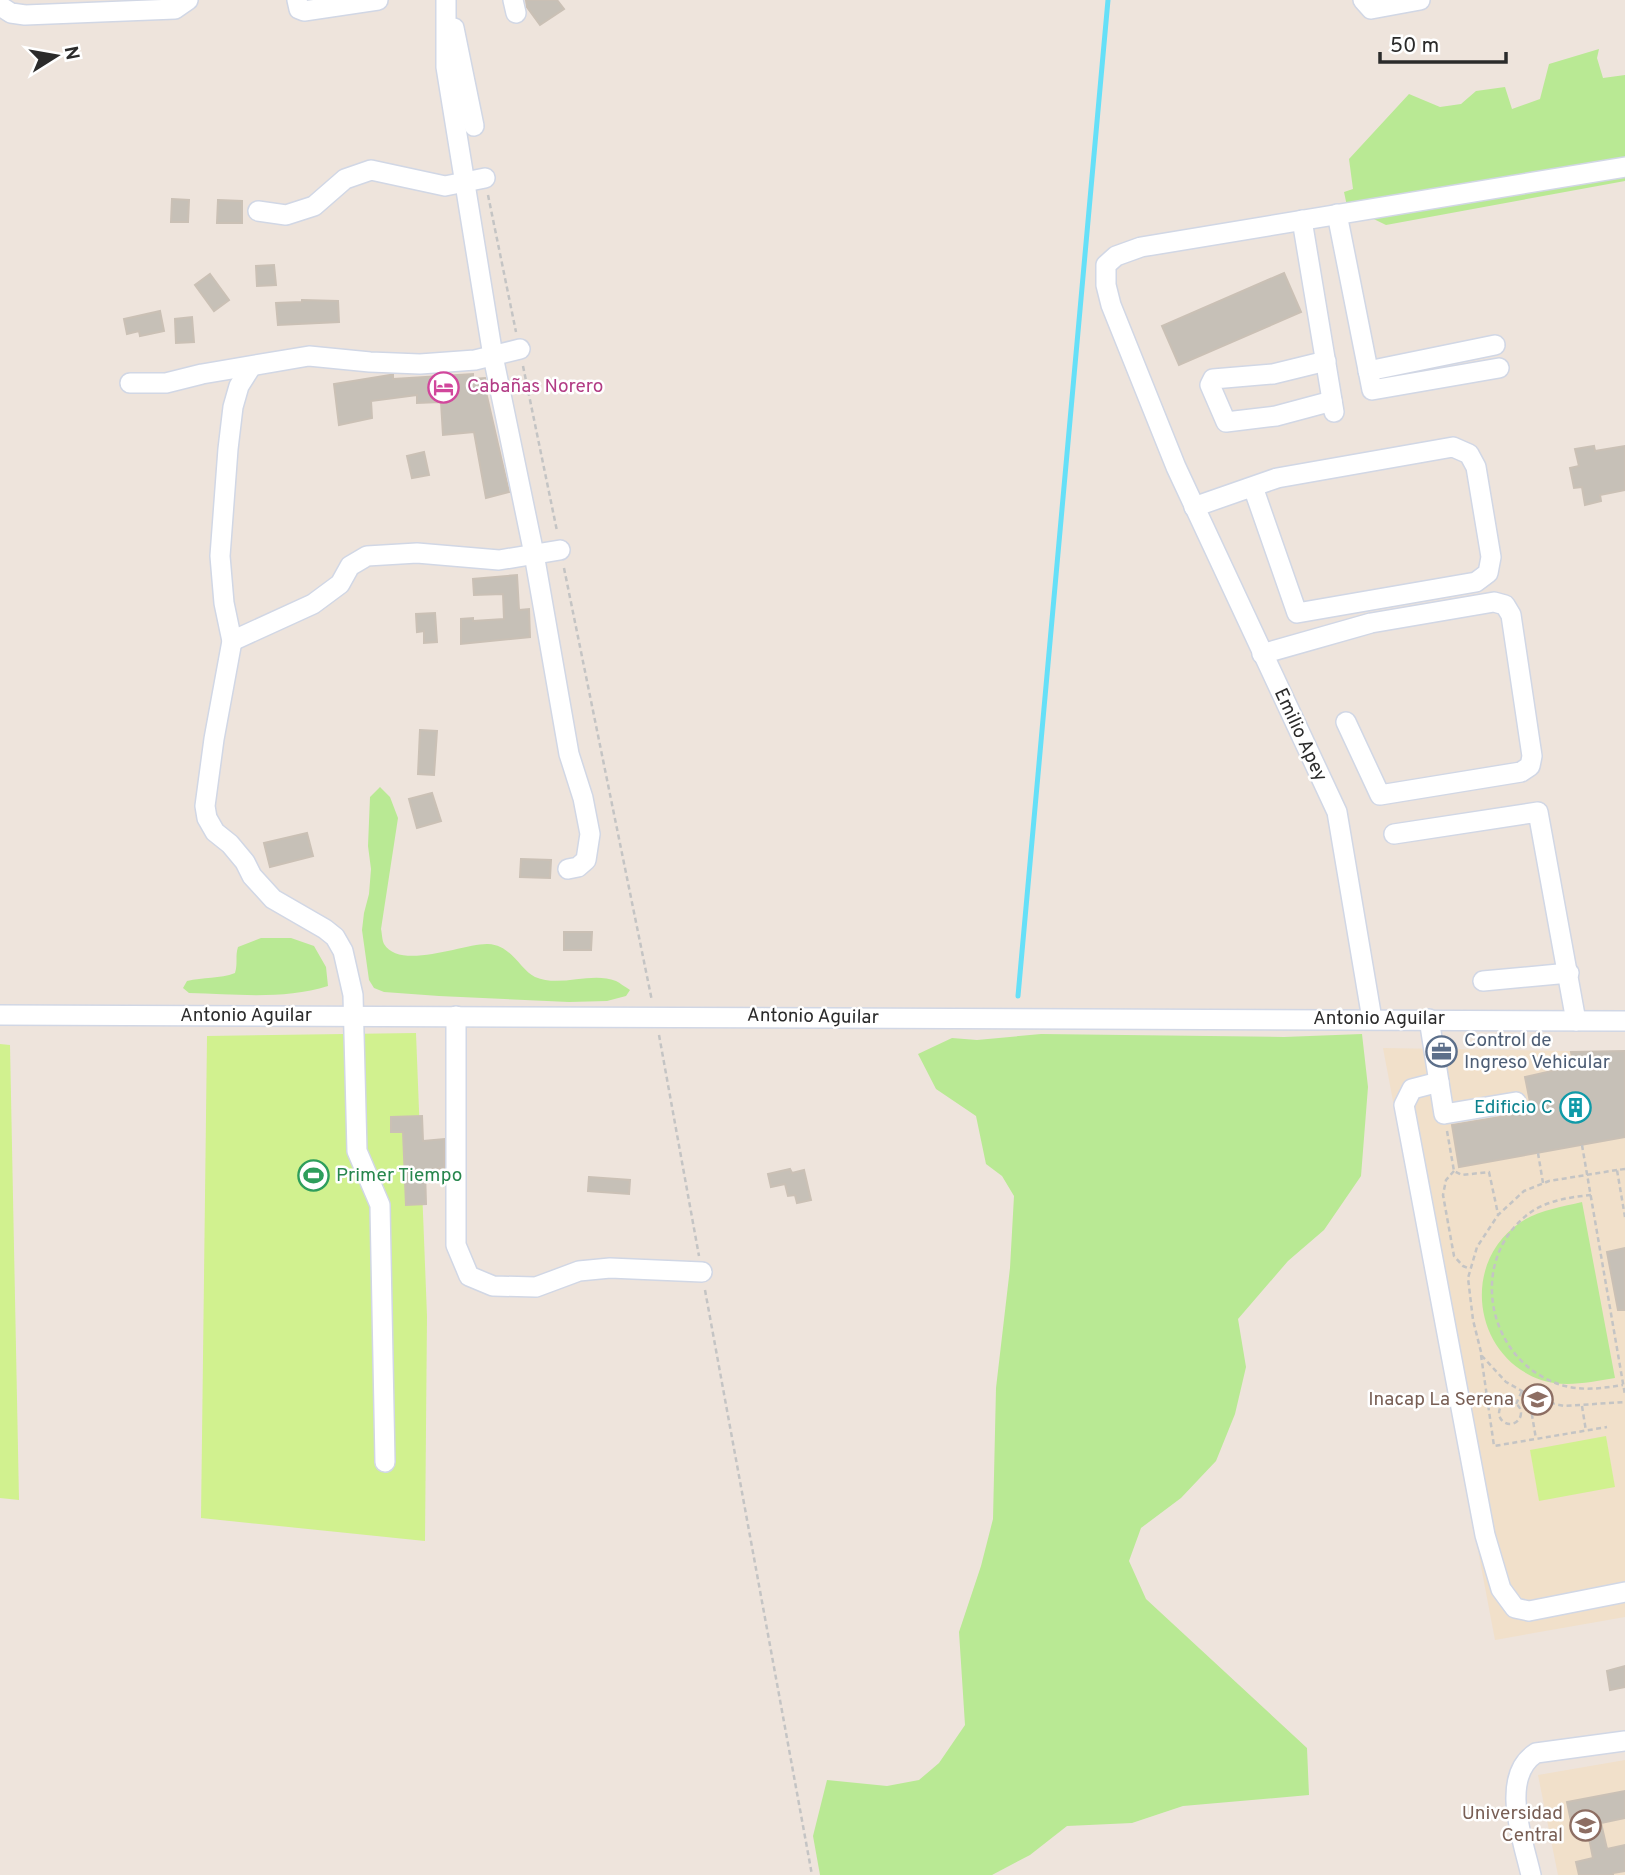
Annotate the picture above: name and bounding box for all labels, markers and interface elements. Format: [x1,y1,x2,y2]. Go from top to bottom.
north arrow [21,21,91,91]
scale bar [1380,21,1506,65]
text: 50 m [1390,33,1439,60]
text: N [58,44,84,62]
hotel icon: Cabañas Norero [427,370,461,404]
place label: Cabañas Norero [467,375,603,399]
street label: Emilio Apey [1268,685,1332,785]
street label: Antonio Aguilar [180,1004,313,1028]
street label: Antonio Aguilar [747,1004,880,1030]
street label: Antonio Aguilar [1313,1007,1446,1031]
place label: Control de Ingreso Vehicular [1464,1029,1611,1075]
office icon: Control de Ingreso Vehicular [1424,1035,1458,1069]
building icon: Edificio C [1559,1091,1593,1125]
place label: Edificio C [1474,1096,1553,1120]
sports icon: Primer Tiempo [296,1159,330,1193]
place label: Primer Tiempo [336,1164,462,1188]
school or university icon: Inacap La Serena [1520,1383,1554,1417]
place label: Inacap La Serena [1368,1388,1514,1412]
place label: Universidad Central [1462,1802,1563,1848]
school or university icon: Universidad Central [1569,1808,1603,1842]

